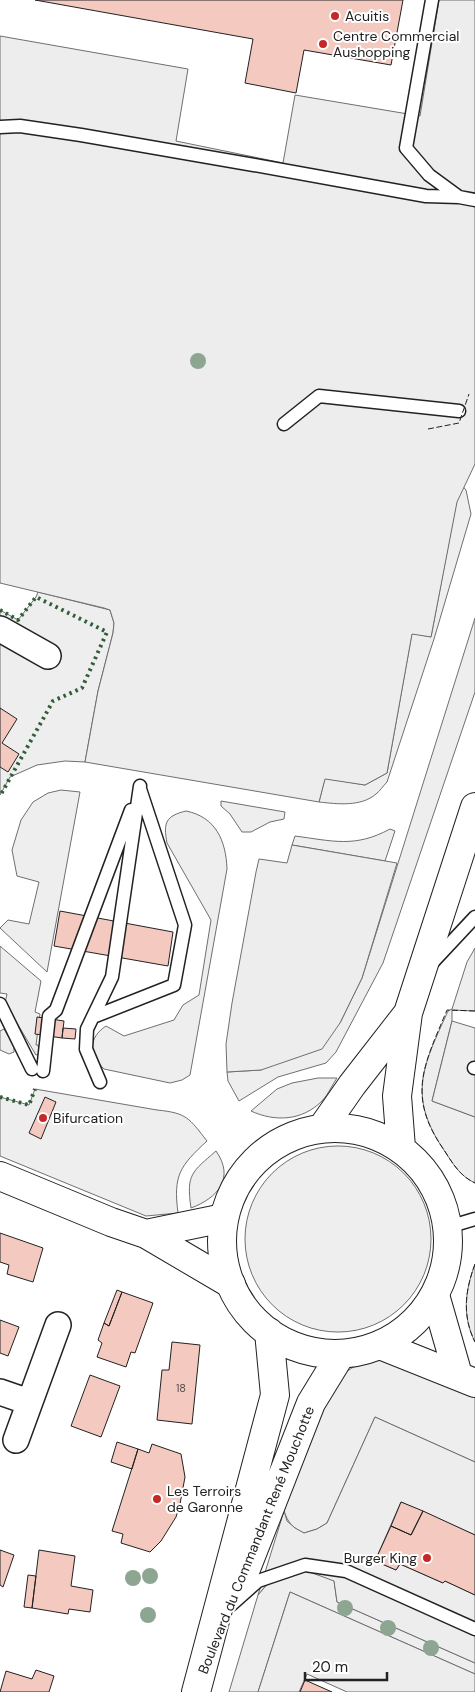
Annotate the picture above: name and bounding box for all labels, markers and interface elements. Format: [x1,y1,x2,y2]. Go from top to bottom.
place label: Acuitis [345,7,389,25]
marker: Acuitis [329,10,341,22]
place label: Centre Commercial Aushopping [333,27,459,61]
marker: Centre Commercial Aushopping [317,38,329,50]
place label: Bifurcation [53,1109,123,1127]
marker: Bifurcation [37,1112,49,1124]
house number: 18 [176,1381,186,1395]
street label: Boulevard du Commandant René Mouchotte [194,1403,318,1677]
place label: Les Terroirs de Garonne [167,1482,243,1516]
marker: Les Terroirs de Garonne [151,1493,163,1505]
place label: Burger King [344,1549,417,1567]
marker: Burger King [421,1552,433,1564]
scale bar [305,1650,388,1682]
text: 20 m [312,1657,348,1677]

